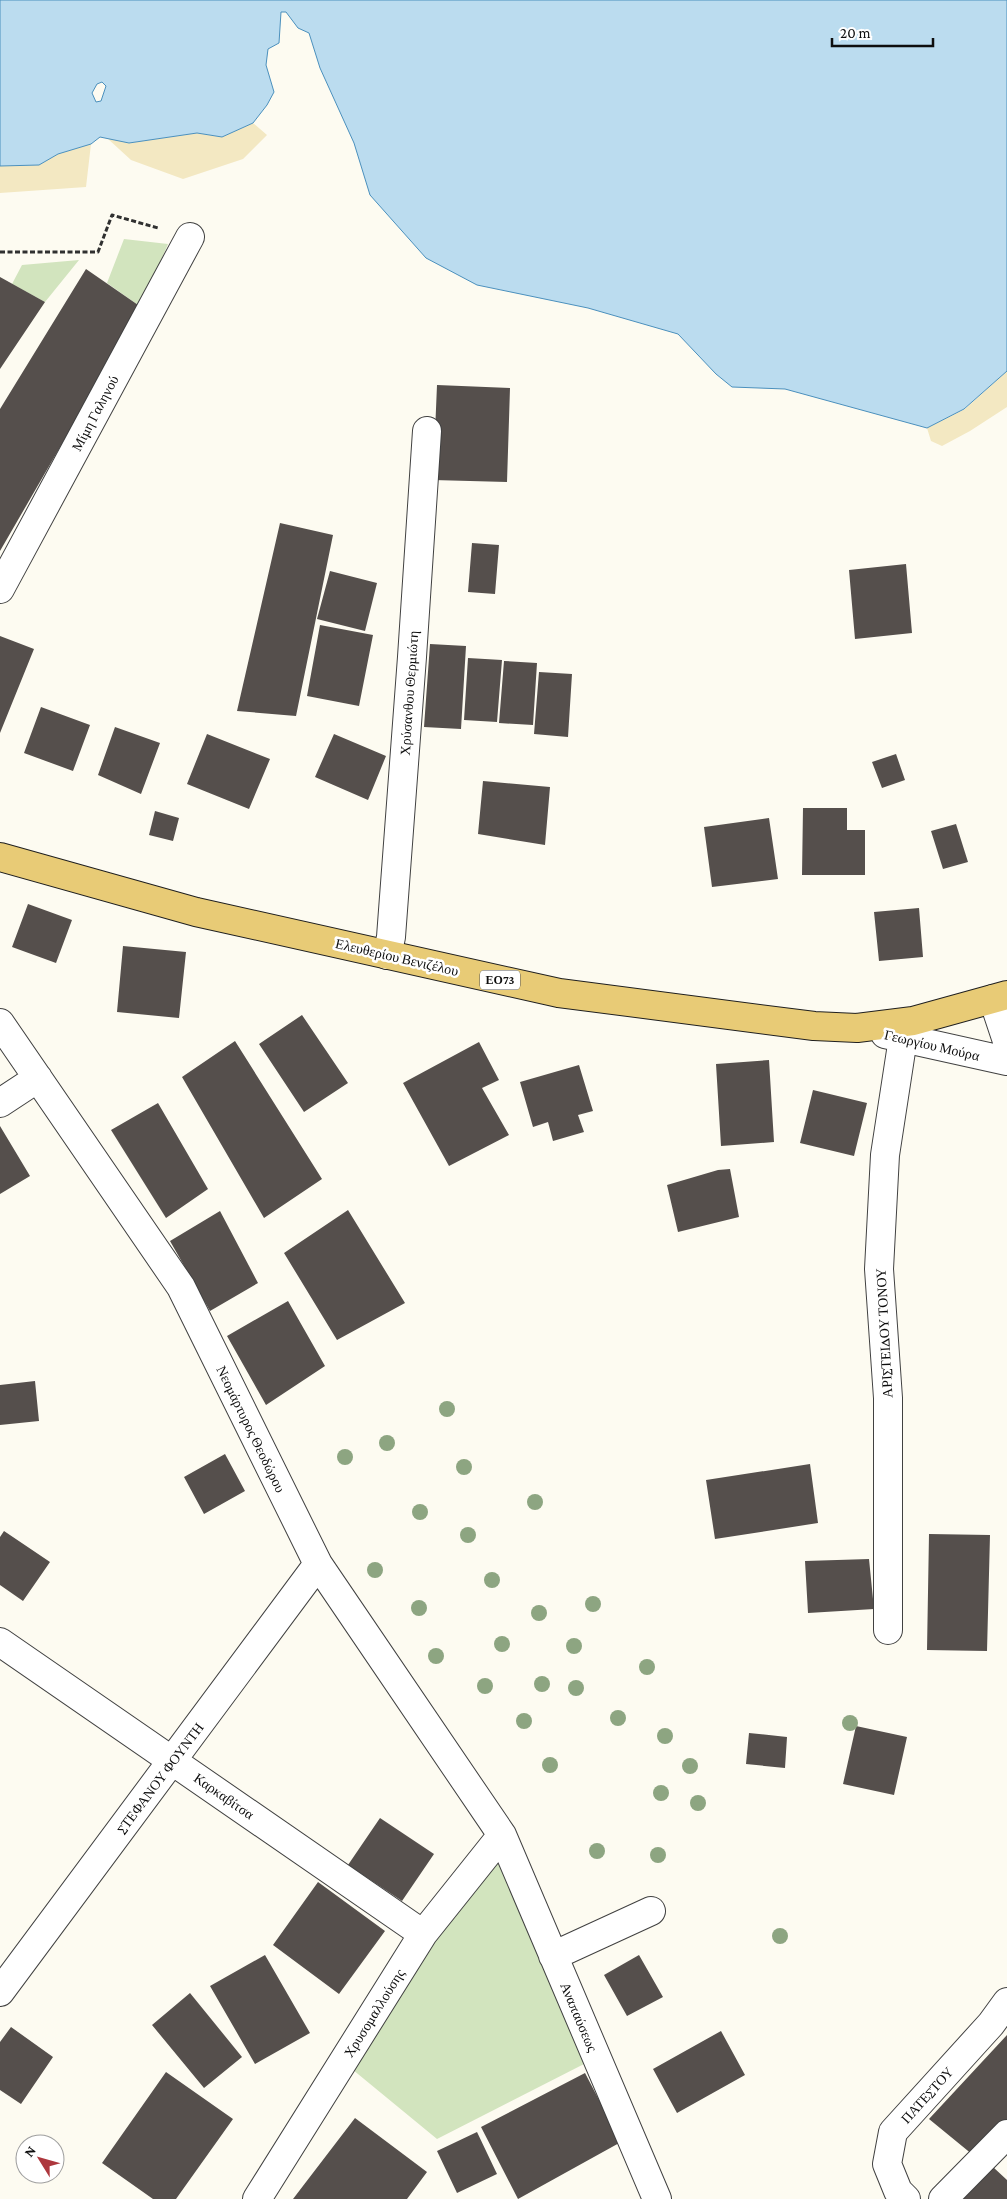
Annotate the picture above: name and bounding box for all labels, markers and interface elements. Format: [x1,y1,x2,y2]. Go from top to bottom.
scale bar [832,15,933,47]
text: 20 m [840,25,871,41]
street label: Μίμη Γαληνού [68,372,122,454]
street label: Χρύσανθου Θερμιώτη [397,630,421,756]
street label: Ελευθερίου Βενιζέλου [334,935,460,979]
road number: ΕΟ73 [480,970,520,990]
street label: Γεωργίου Μούρα [883,1026,982,1064]
street label: ΑΡΙΣΤΕΙΔΟΥ ΤΟΝΟΥ [873,1268,895,1398]
street label: Νεομάρτυρος Θεοδώρου [213,1363,289,1495]
street label: ΣΤΕΦΑΝΟΥ ΦΟΥΝΤΗ [113,1720,207,1836]
street label: Καρκαβίτσα [191,1769,258,1823]
street label: Χρυσομαλλούσης [340,1965,408,2060]
street label: Αναπαύσεως [557,1980,601,2055]
street label: ΠΑΤΕΣΤΟΥ [898,2063,956,2127]
north arrow [15,2134,65,2184]
text: N [20,2142,39,2160]

